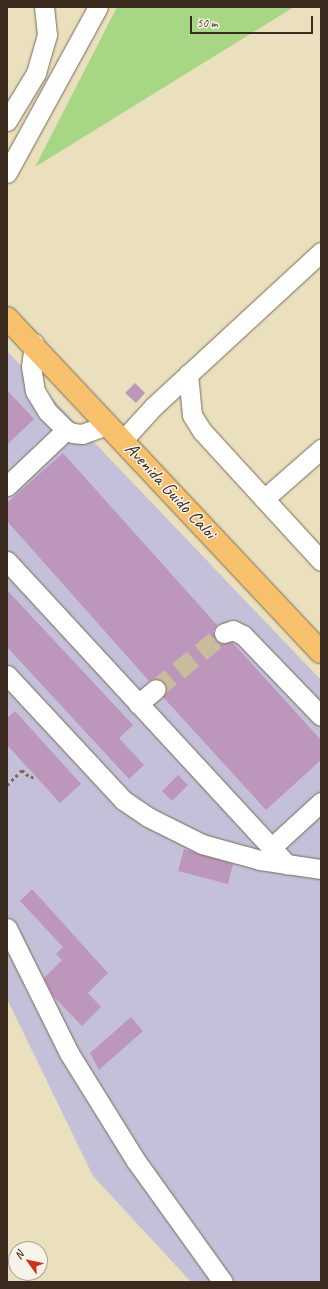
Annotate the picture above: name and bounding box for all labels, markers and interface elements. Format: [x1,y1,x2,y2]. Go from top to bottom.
scale bar [192,8,315,34]
text: 50 m [197,15,217,31]
street label: Avenida Guido Caloi [120,438,220,544]
north arrow [8,1241,48,1281]
text: N [11,1248,27,1262]

